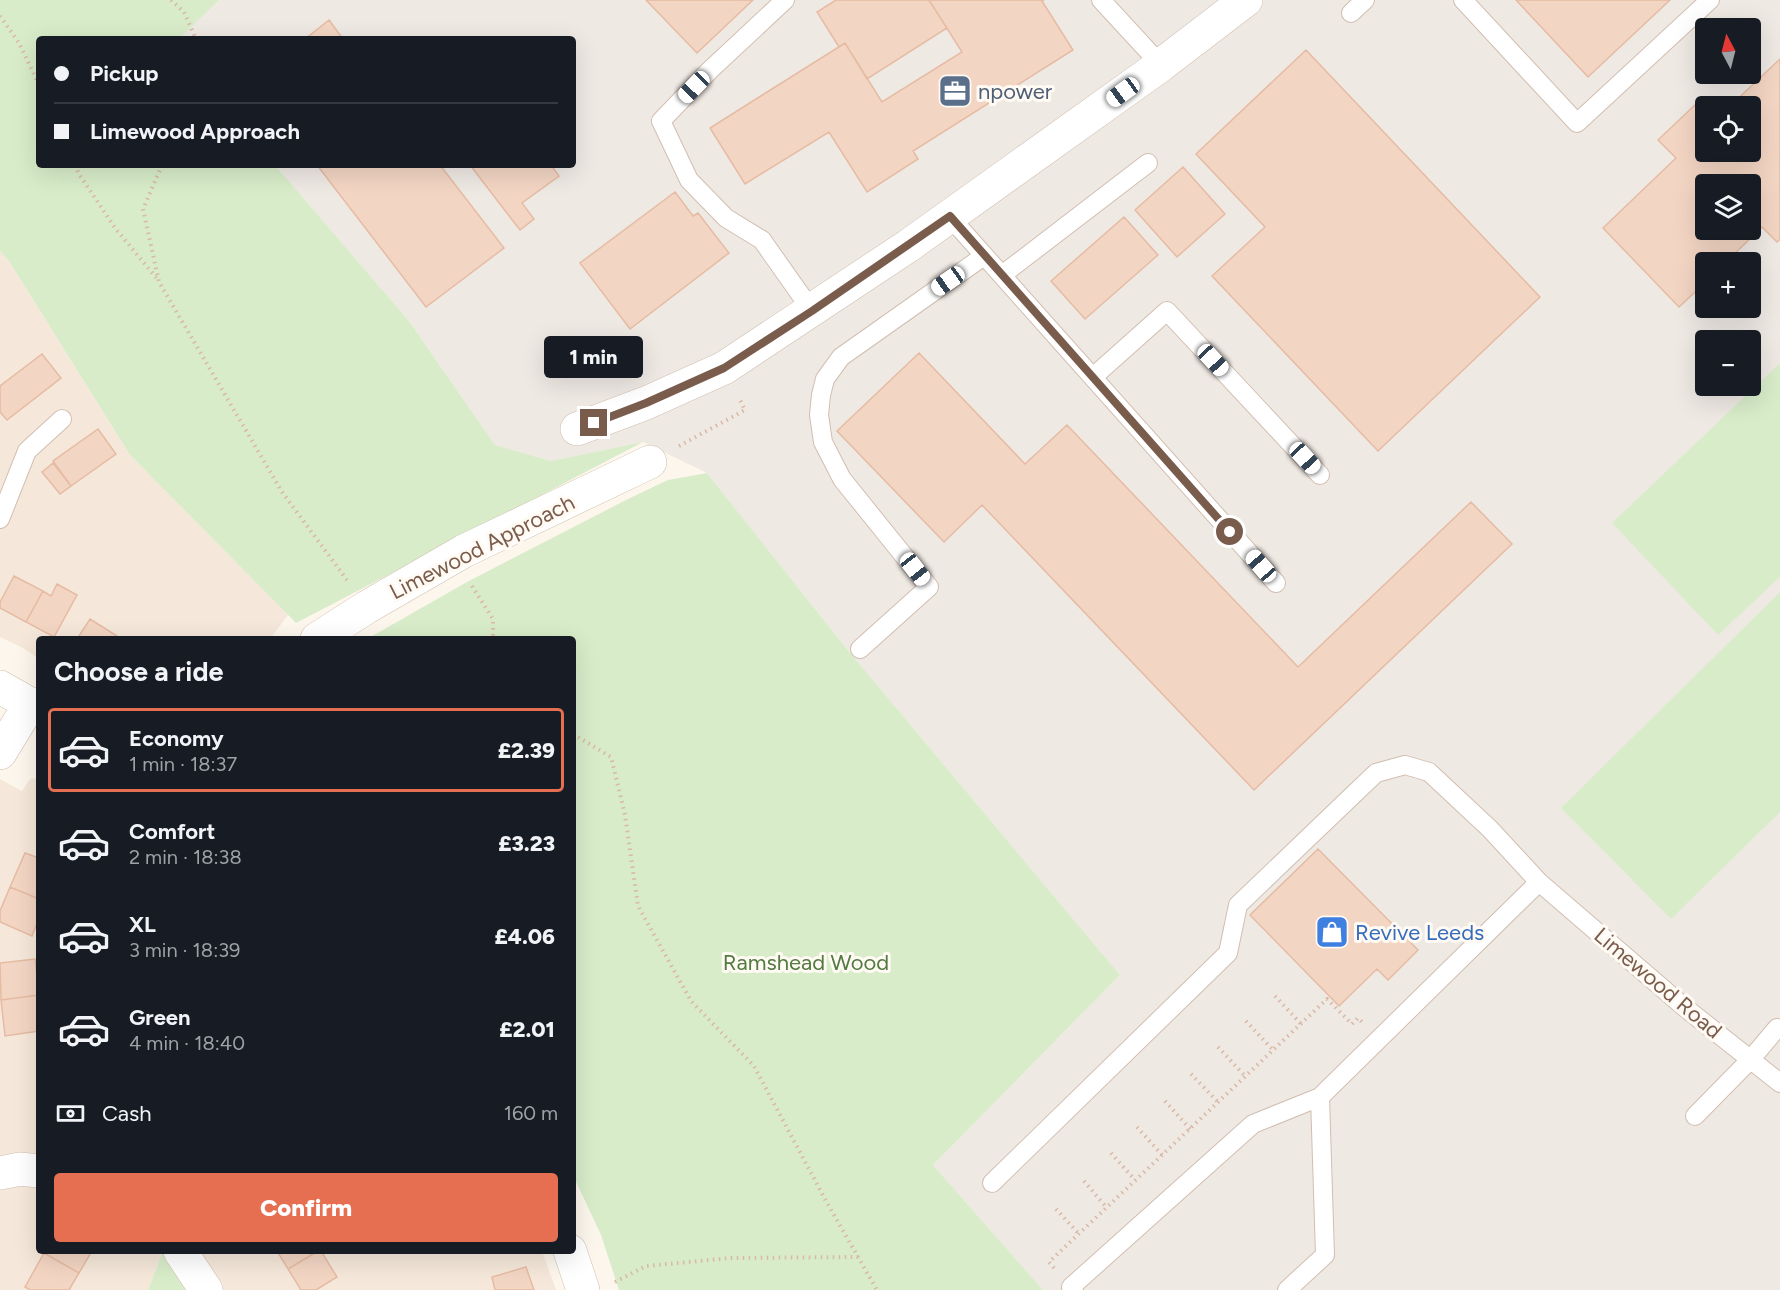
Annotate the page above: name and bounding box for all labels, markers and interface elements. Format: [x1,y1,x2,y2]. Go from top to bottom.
north arrow [1695,18,1761,84]
map controls [1695,18,1761,396]
text: Pickup [90,60,159,87]
car [675,68,713,106]
office icon: npower [937,73,973,109]
car [1103,74,1143,110]
place label: npower [978,78,1053,105]
button: locate [1695,96,1761,162]
text: Limewood Approach [90,118,300,145]
button: layers [1695,174,1761,240]
button: + [1695,252,1761,318]
car [928,263,968,299]
button: − [1695,330,1761,396]
callout: 1 min [544,336,644,378]
car [1194,341,1232,379]
text: 1 min [570,345,617,369]
route end [580,409,607,436]
car [1286,439,1324,477]
street label: Limewood Approach [385,489,579,605]
route start [1216,518,1243,545]
car [1242,547,1280,585]
car [897,549,933,589]
text: Choose a ride [54,655,223,688]
icon: car [57,723,111,777]
text: Economy [129,725,224,752]
text: £2.39 [498,737,555,764]
text: 1 min · 18:37 [129,752,237,776]
icon: car [57,816,111,870]
text: Comfort [129,818,215,845]
text: £3.23 [498,830,555,857]
text: 2 min · 18:38 [129,845,242,869]
icon: car [57,909,111,963]
text: XL [129,911,156,938]
shop icon: Revive Leeds [1314,914,1350,950]
place label: Revive Leeds [1355,919,1484,946]
street label: Limewood Road [1589,922,1727,1044]
text: £4.06 [495,923,555,950]
text: 3 min · 18:39 [129,938,240,962]
park label: Ramshead Wood [723,949,889,976]
icon: car [57,1002,111,1056]
text: Green [129,1004,191,1031]
text: £2.01 [499,1016,555,1043]
text: 4 min · 18:40 [129,1031,245,1055]
icon: cash [54,1097,87,1130]
text: Cash [102,1100,152,1127]
text: 160 m [504,1101,558,1125]
button: Confirm [54,1173,558,1242]

